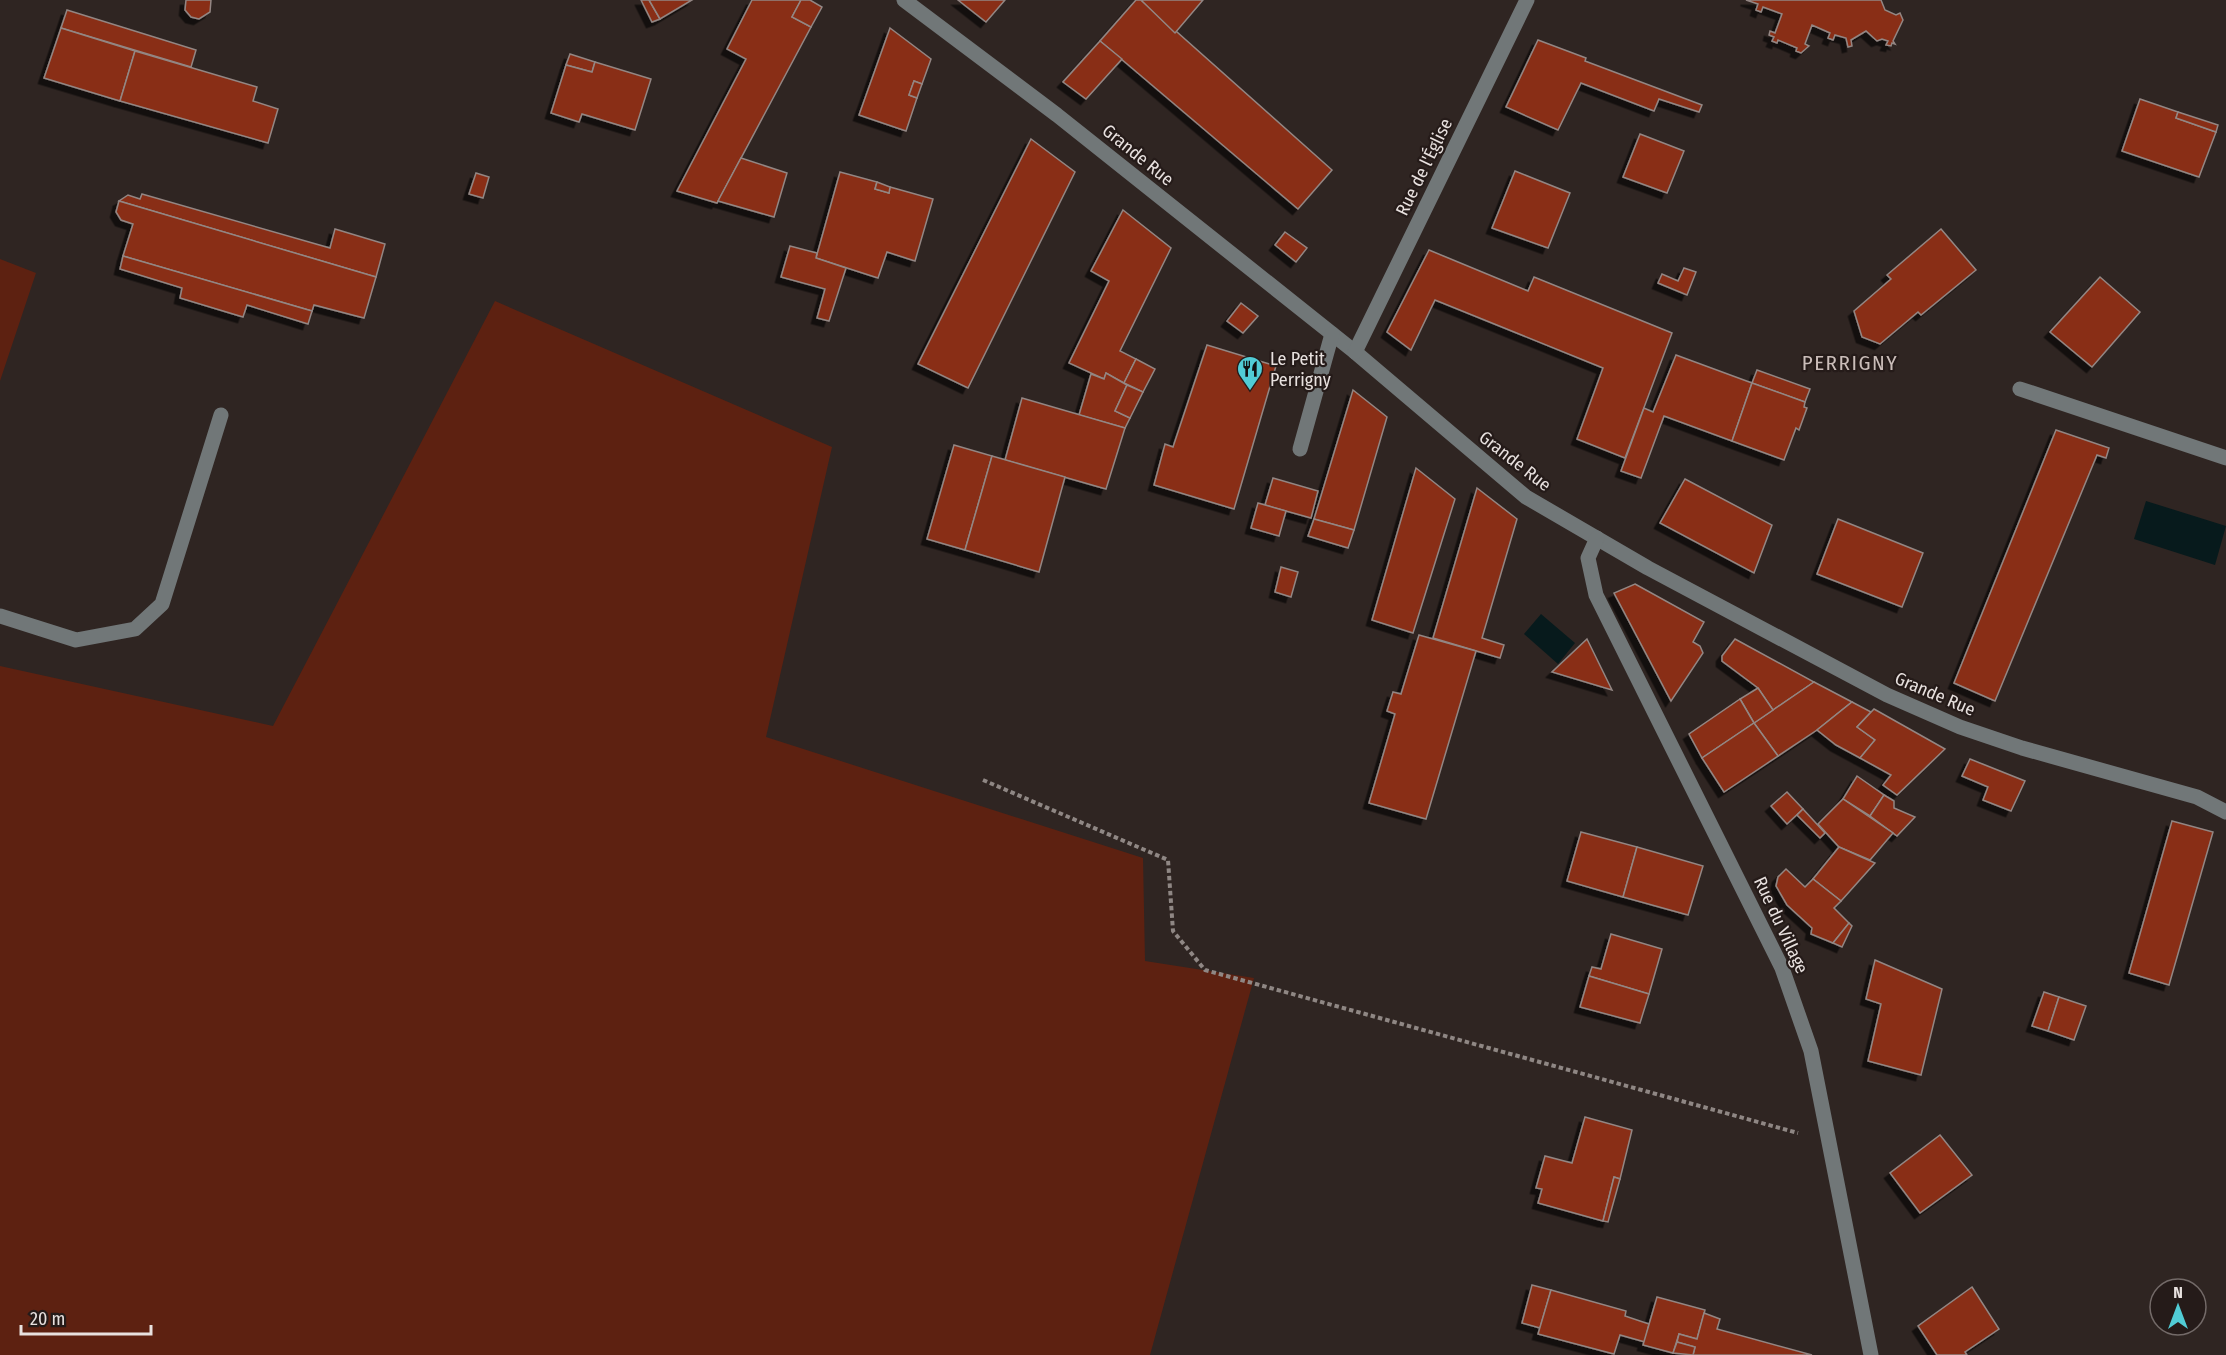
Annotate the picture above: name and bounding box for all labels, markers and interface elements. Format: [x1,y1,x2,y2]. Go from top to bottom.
street label: Rue de l'Église [1390,114,1457,219]
street label: Grande Rue [1098,120,1178,190]
place label: Le Petit Perrigny [1270,348,1331,391]
district label: PERRIGNY [1802,350,1898,376]
restaurant icon: Le Petit Perrigny [1235,354,1265,392]
street label: Grande Rue [1475,426,1555,496]
street label: Grande Rue [1891,667,1979,721]
street label: Rue du Village [1749,873,1813,977]
north arrow [2148,1277,2208,1337]
text: N [2173,1283,2183,1302]
scale bar [21,1298,152,1336]
text: 20 m [30,1308,65,1330]

